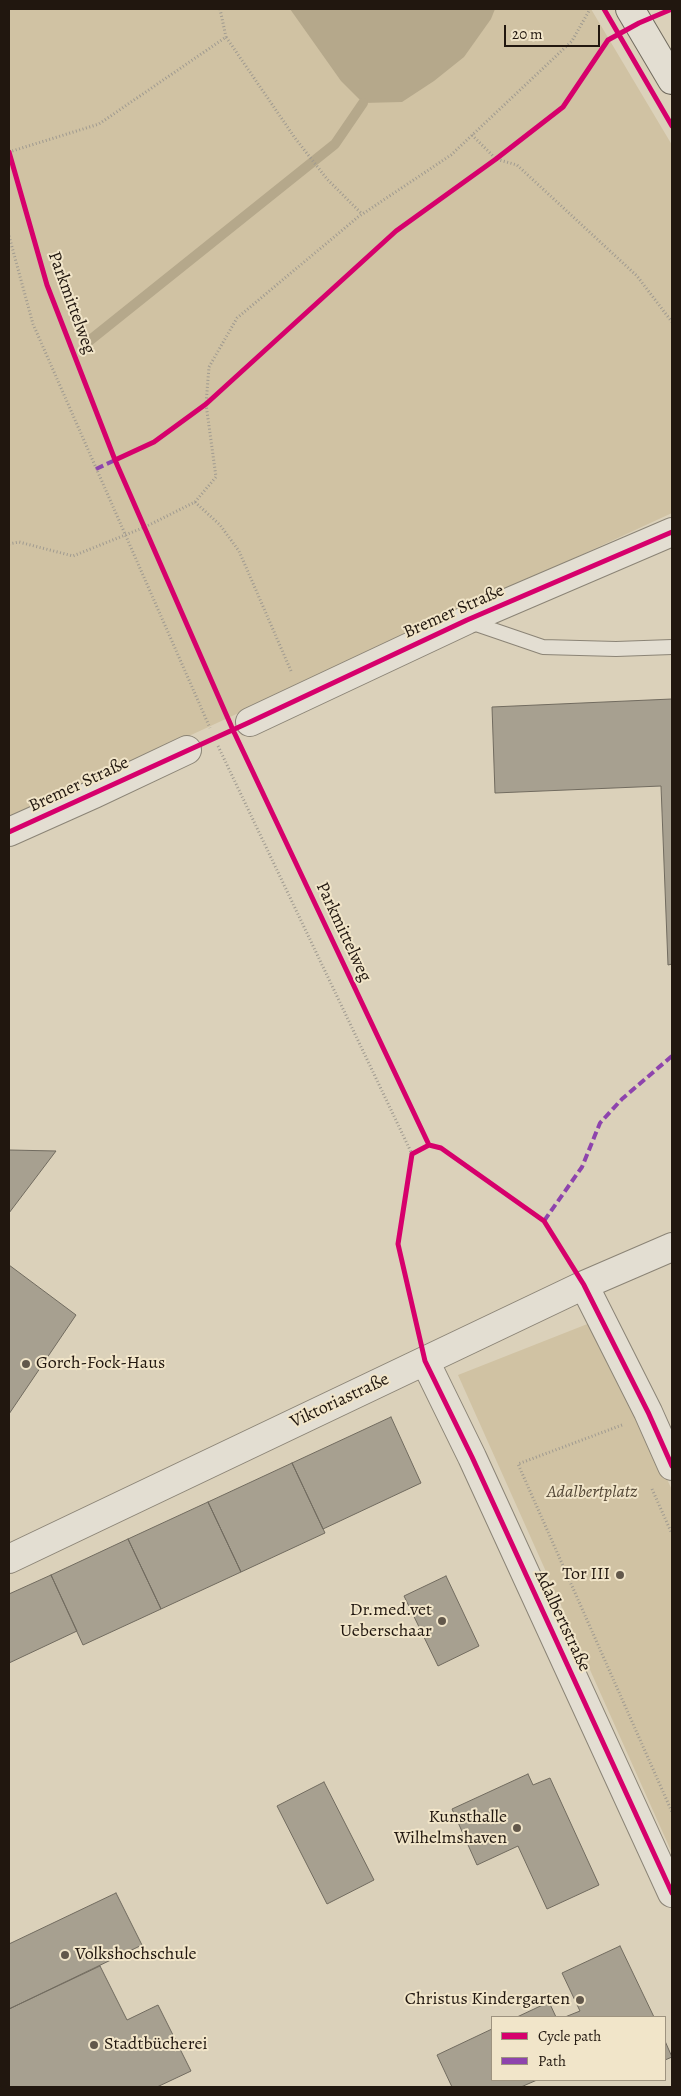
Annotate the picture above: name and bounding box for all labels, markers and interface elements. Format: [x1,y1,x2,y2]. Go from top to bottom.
scale bar [506,15,602,47]
text: 20 m [512,24,543,44]
street label: Parkmittelweg [42,249,100,357]
street label: Bremer Straße [400,580,508,644]
street label: Bremer Straße [25,752,133,818]
street label: Parkmittelweg [311,879,375,985]
place label: Gorch-Fock-Haus [36,1353,165,1375]
marker: Gorch-Fock-Haus [20,1358,32,1370]
street label: Viktoriastraße [287,1369,393,1433]
park label: Adalbertplatz [547,1482,637,1504]
place label: Tor III [562,1564,610,1586]
street label: Adalbertstraße [529,1567,595,1675]
marker: Tor III [614,1569,626,1581]
place label: Dr.med.vet Ueberschaar [340,1600,432,1642]
marker: Dr.med.vet Ueberschaar [436,1615,448,1627]
place label: Kunsthalle Wilhelmshaven [394,1807,507,1850]
marker: Kunsthalle Wilhelmshaven [511,1822,523,1834]
place label: Volkshochschule [75,1944,197,1966]
marker: Volkshochschule [59,1949,71,1961]
place label: Christus Kindergarten [405,1989,570,2011]
marker: Christus Kindergarten [574,1994,586,2006]
legend [491,2016,666,2081]
text: Cycle path [538,2026,601,2046]
place label: Stadtbücherei [104,2034,208,2056]
marker: Stadtbücherei [88,2039,100,2051]
text: Path [538,2051,566,2071]

